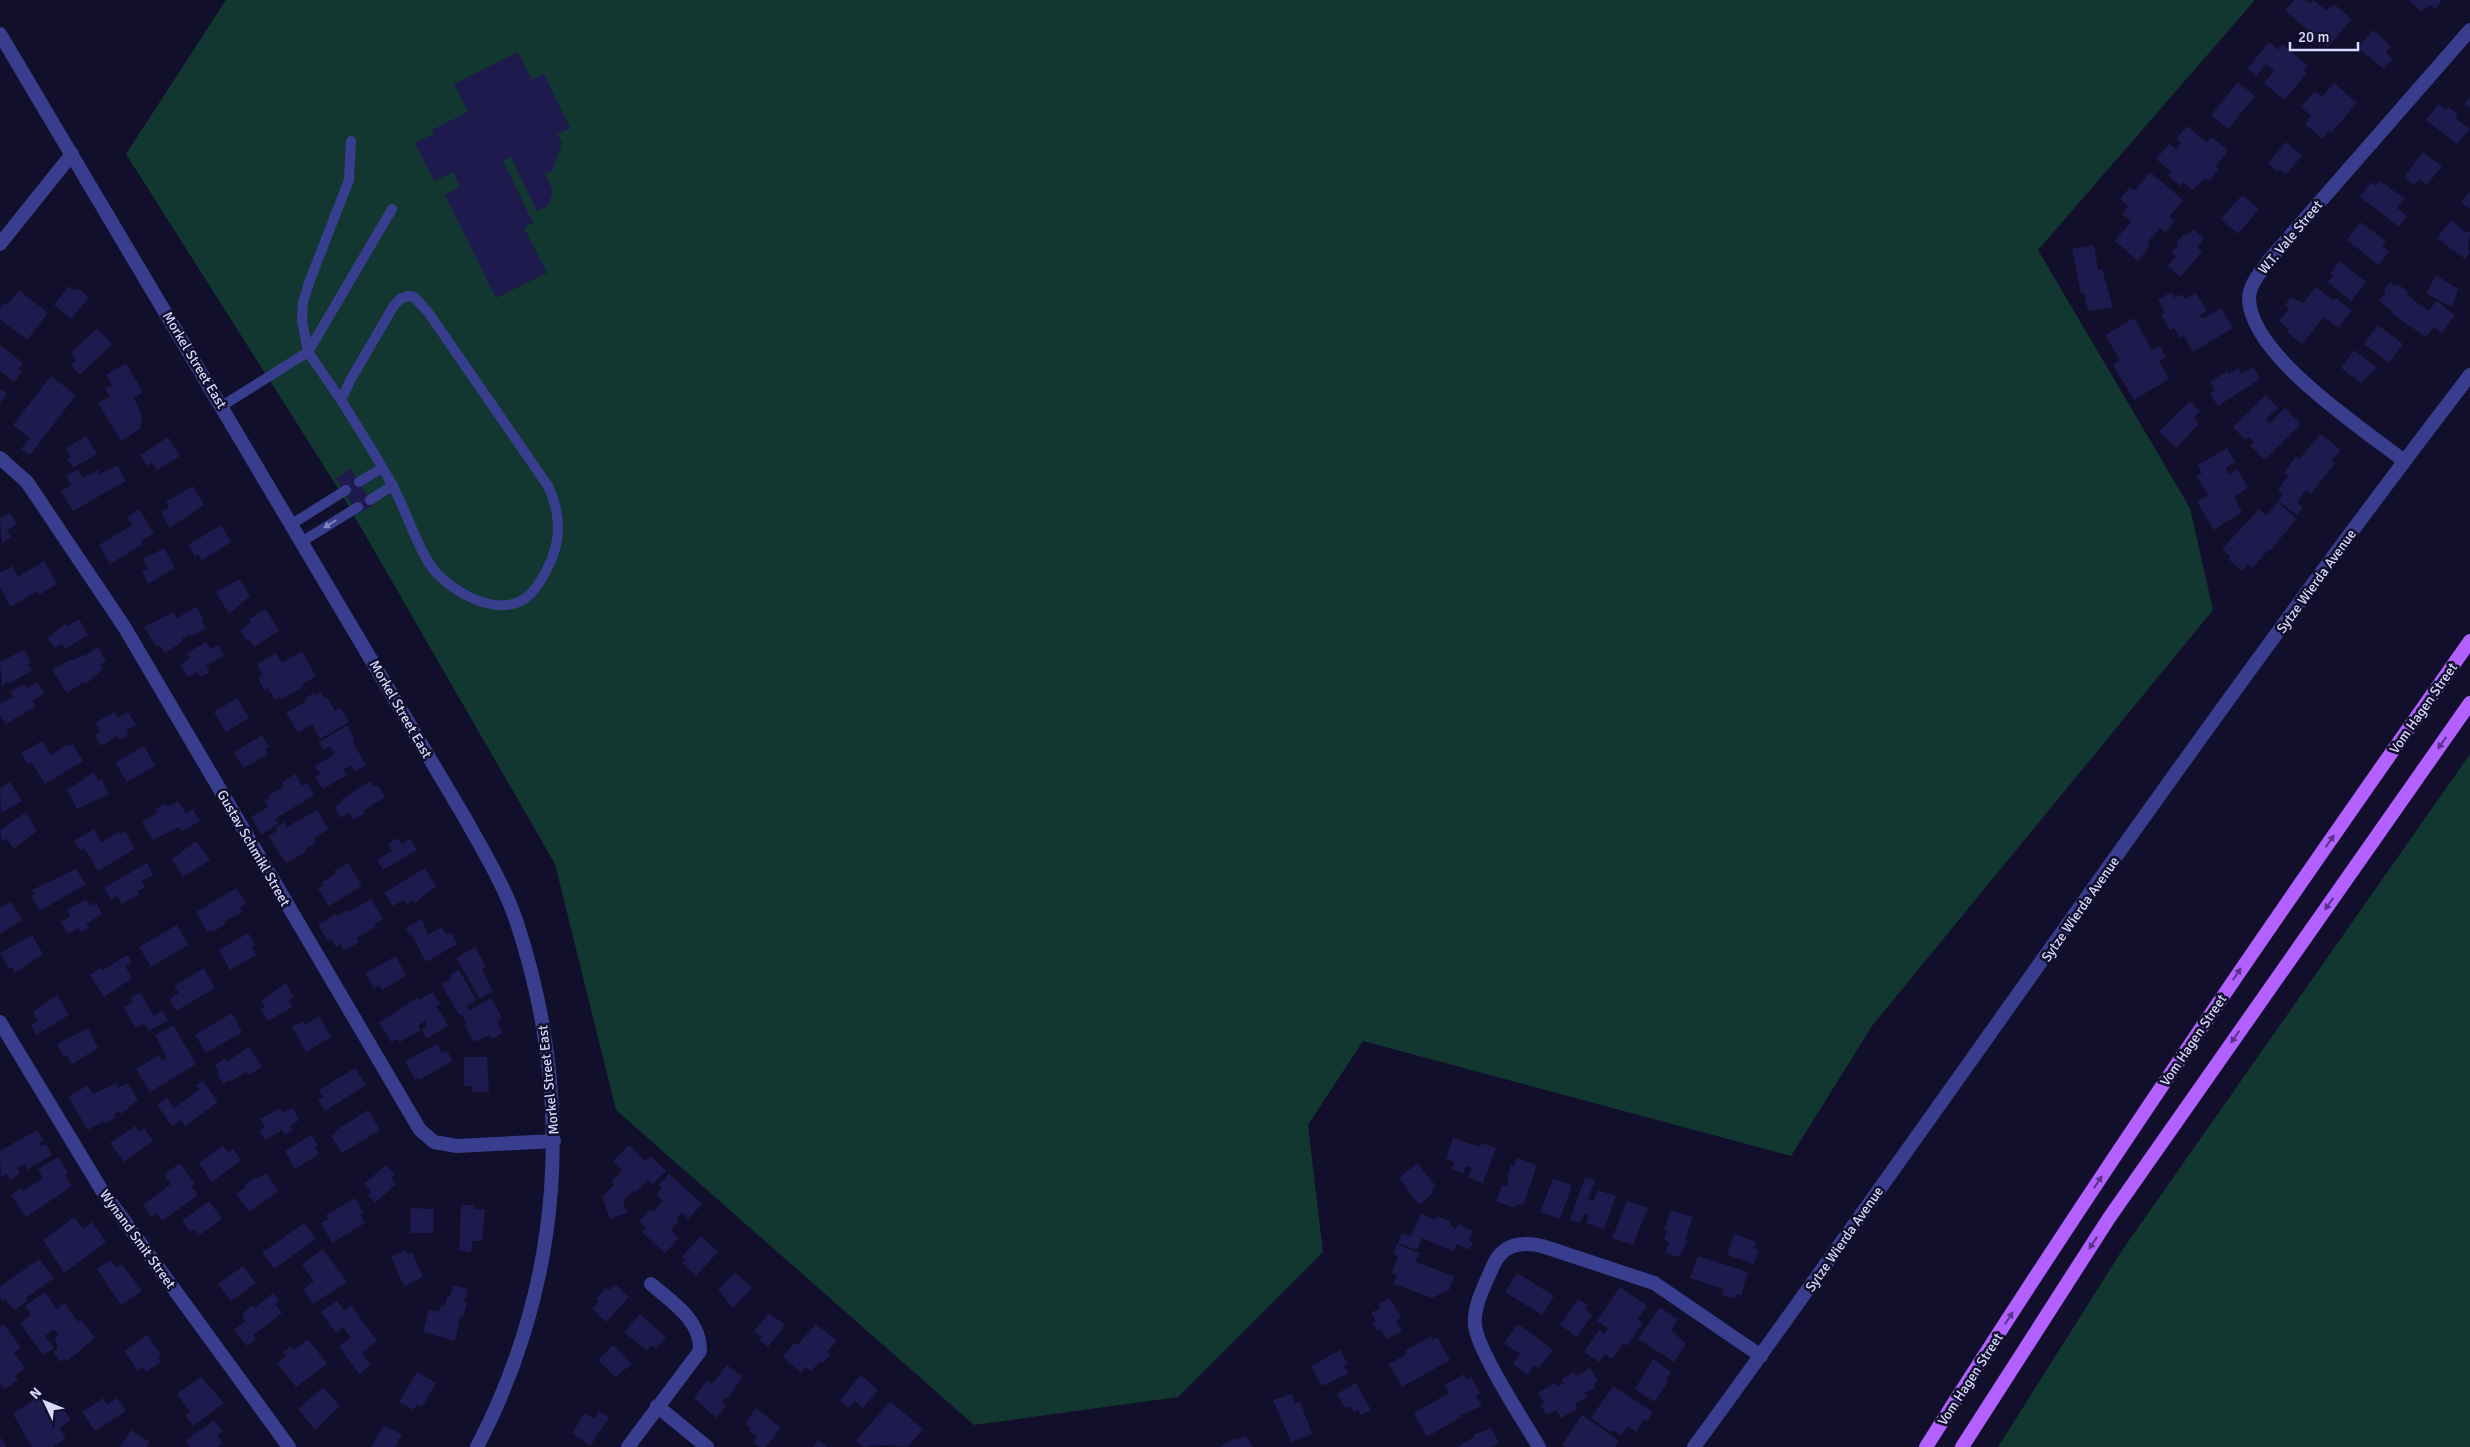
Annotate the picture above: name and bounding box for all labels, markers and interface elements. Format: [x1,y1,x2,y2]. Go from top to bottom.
scale bar [2290,20,2358,52]
text: 20 m [2298,28,2329,46]
street label: W.T. Vale Street [2255,197,2326,278]
street label: Morkel Street East [159,309,230,412]
one-way arrow [324,520,337,529]
street label: Sytze Wierda Avenue [2273,526,2360,637]
street label: Morkel Street East [366,657,436,761]
street label: Vom Hagen Street [2386,660,2461,757]
one-way arrow [2437,736,2447,750]
street label: Gustav Schmikl Street [213,787,294,910]
one-way arrow [2325,834,2335,847]
street label: Sytze Wierda Avenue [2038,853,2123,965]
one-way arrow [2324,898,2334,911]
one-way arrow [2232,967,2242,981]
street label: Vom Hagen Street [2156,991,2230,1089]
street label: Morkel Street East [534,1024,563,1136]
one-way arrow [2230,1031,2240,1044]
one-way arrow [2093,1175,2103,1188]
street label: Sytze Wierda Avenue [1802,1183,1887,1295]
street label: Wynand Smit Street [96,1186,179,1292]
one-way arrow [2088,1236,2097,1249]
one-way arrow [2004,1311,2014,1324]
street label: Vom Hagen Street [1934,1330,2007,1429]
north arrow [20,1377,70,1427]
text: N [26,1384,45,1403]

